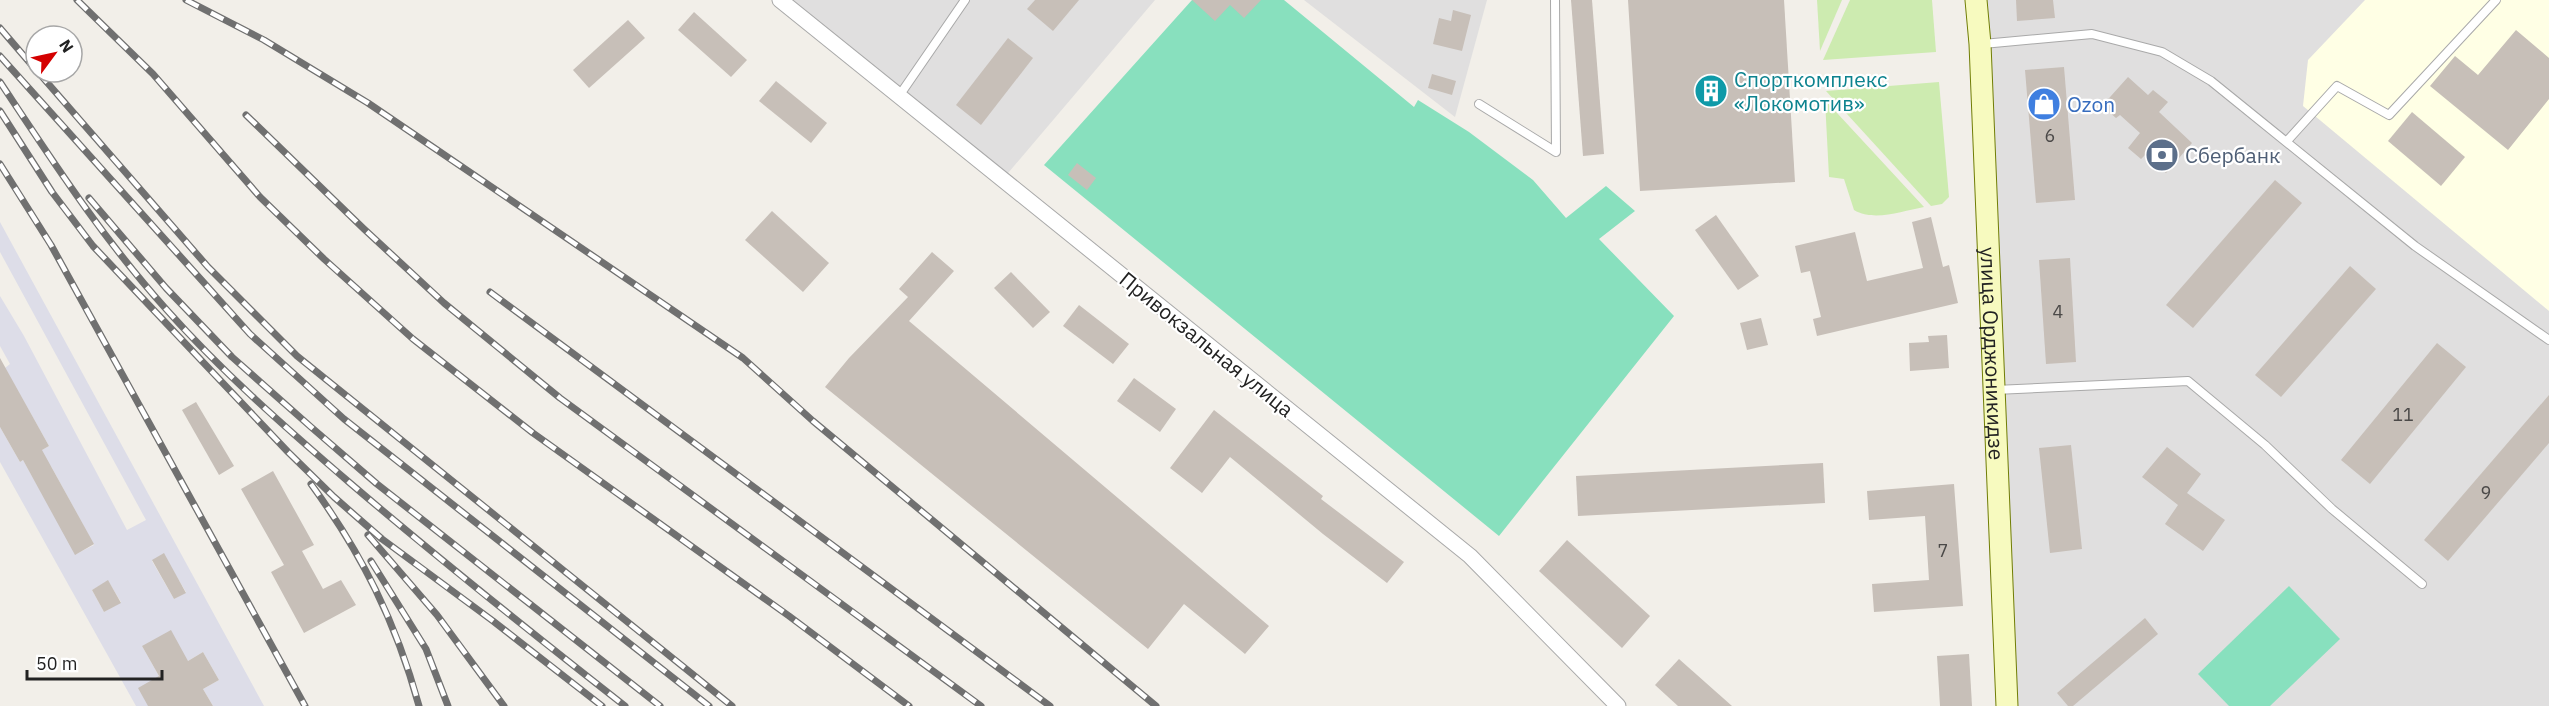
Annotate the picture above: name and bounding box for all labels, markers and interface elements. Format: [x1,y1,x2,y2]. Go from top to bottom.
north arrow [24,24,84,84]
text: N [55,36,78,56]
place label: Спорткомплекс «Локомотив» [1734,65,1887,117]
building icon: Спорткомплекс «Локомотив» [1693,73,1729,109]
shop icon: Ozon [2026,86,2062,122]
place label: Ozon [2067,90,2115,118]
house number: 6 [2045,124,2055,147]
bank icon: Сбербанк [2144,137,2180,173]
place label: Сбербанк [2185,141,2281,169]
street label: улица Орджоникидзе [1974,246,2011,461]
street label: Привокзальная улица [1114,265,1300,423]
house number: 4 [2053,300,2064,323]
house number: 11 [2392,403,2414,426]
house number: 9 [2481,481,2491,504]
house number: 7 [1938,539,1948,562]
scale bar [27,643,162,681]
text: 50 m [36,652,78,675]

